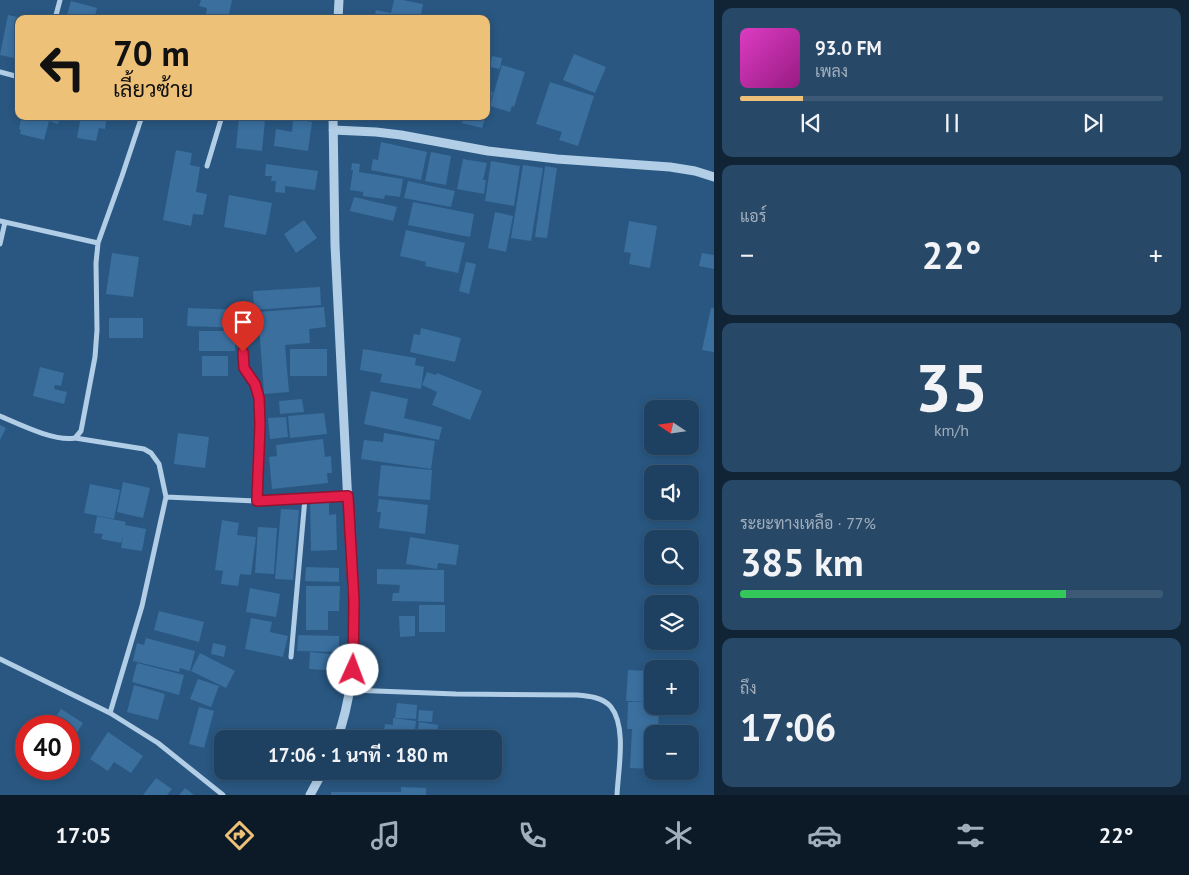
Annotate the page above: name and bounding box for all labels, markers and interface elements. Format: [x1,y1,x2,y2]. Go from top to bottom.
text: 70 m [113,30,190,76]
icon: left [30,35,95,100]
text: 93.0 FM [815,36,882,60]
text: เพลง [815,61,848,81]
text: เลี้ยวซ้าย [113,75,193,103]
icon: previous [797,109,825,137]
icon: pause [938,109,966,137]
icon: next [1079,109,1107,137]
text: แอร์ [740,206,766,226]
text: 22° [922,230,981,279]
text: − [740,236,754,273]
text: + [1149,236,1163,273]
pin [222,301,264,352]
icon: arrive [229,308,257,336]
text: 35 [915,345,988,429]
north arrow [644,400,699,455]
map controls [644,400,699,780]
text: km/h [934,420,969,440]
button: sound [644,465,699,520]
text: ระยะทางเหลือ · 77% [740,513,876,533]
button: search [644,530,699,585]
text: 385 km [740,537,864,586]
button: layers [644,595,699,650]
position arrow [326,643,378,695]
button: + [644,660,699,715]
text: ถึง [740,678,757,698]
text: 17:06 [740,702,836,751]
speed limit sign: 40 [15,715,80,780]
button: − [644,725,699,780]
text: 17:06 · 1 นาที · 180 m [268,743,448,767]
icon: directions [222,818,257,853]
icon: music [368,818,403,853]
icon: phone [515,818,550,853]
icon: climate [661,818,696,853]
icon: car [807,818,842,853]
icon: filters [953,818,988,853]
text: 17:05 [56,821,111,849]
text: 22° [1099,821,1133,849]

